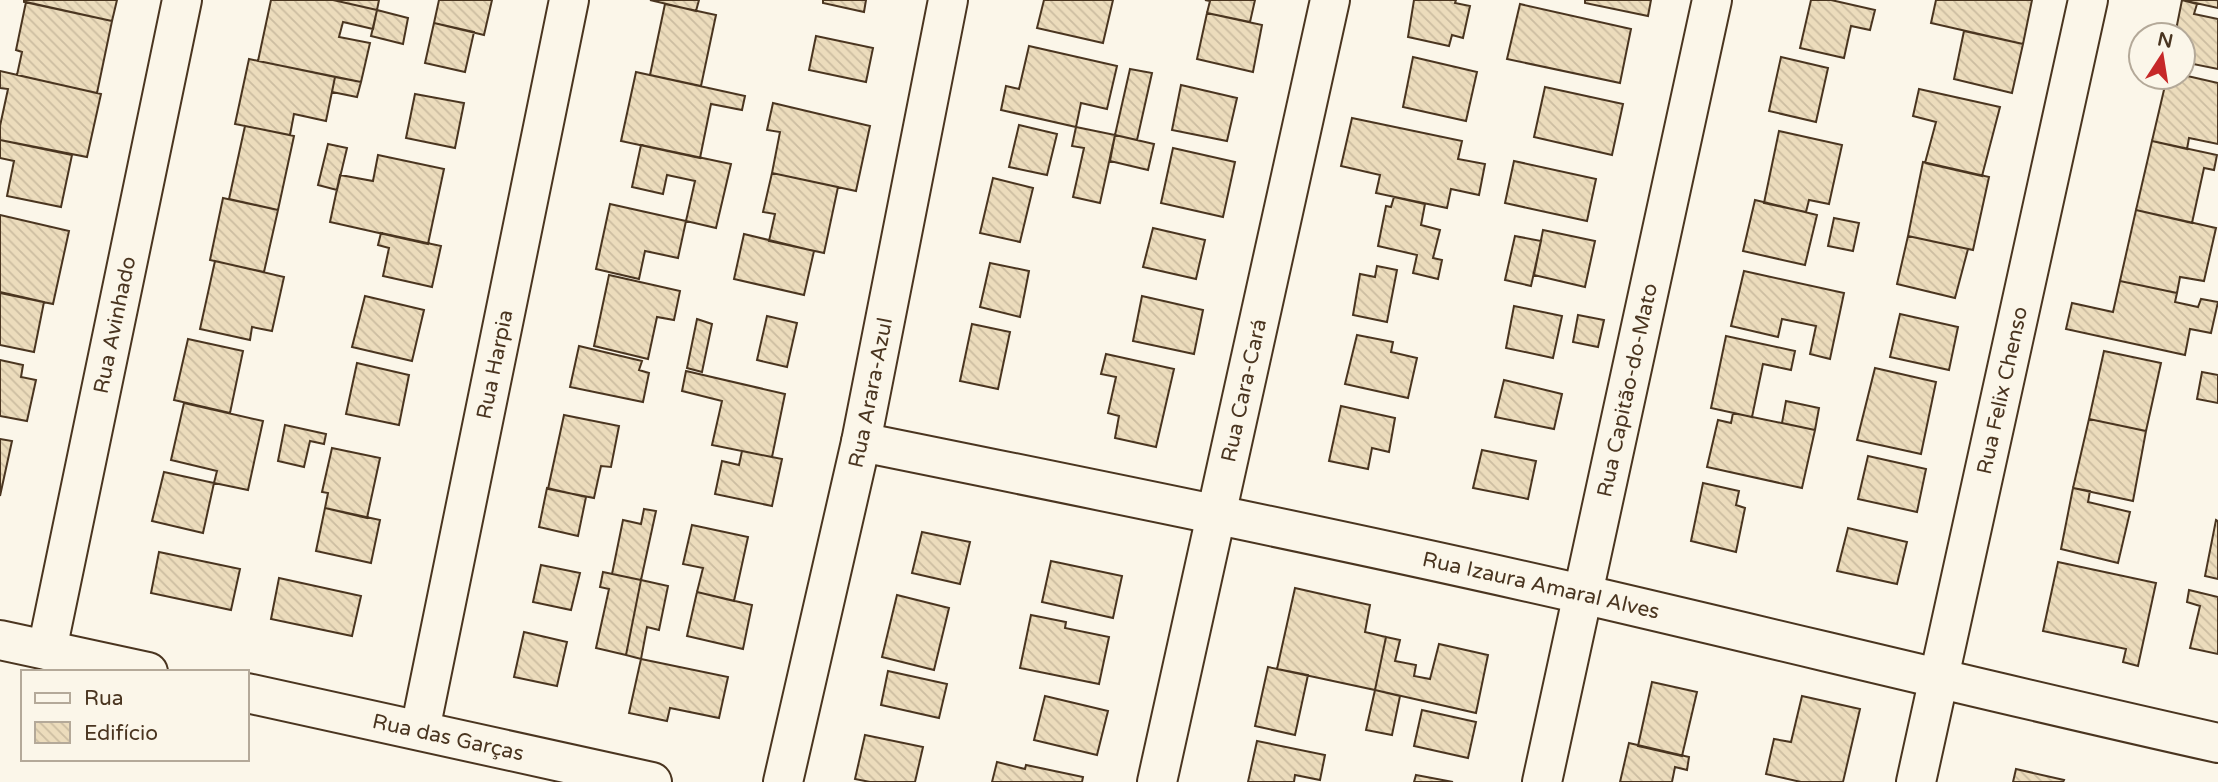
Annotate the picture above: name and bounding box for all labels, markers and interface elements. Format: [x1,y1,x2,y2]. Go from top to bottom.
north arrow [2127,21,2197,91]
text: N [2156,28,2175,53]
street label: Rua Avinhado [88,254,141,396]
street label: Rua Capitão-do-Mato [1592,281,1663,499]
street label: Rua Felix Chenso [1972,304,2033,477]
street label: Rua Harpia [471,308,518,421]
street label: Rua Arara-Azul [843,315,898,470]
street label: Rua Cara-Cará [1216,316,1272,465]
street label: Rua Izaura Amaral Alves [1420,546,1662,624]
legend [21,670,248,761]
text: Rua [84,686,124,711]
street label: Rua das Garças [370,708,526,766]
text: Edifício [84,721,158,746]

